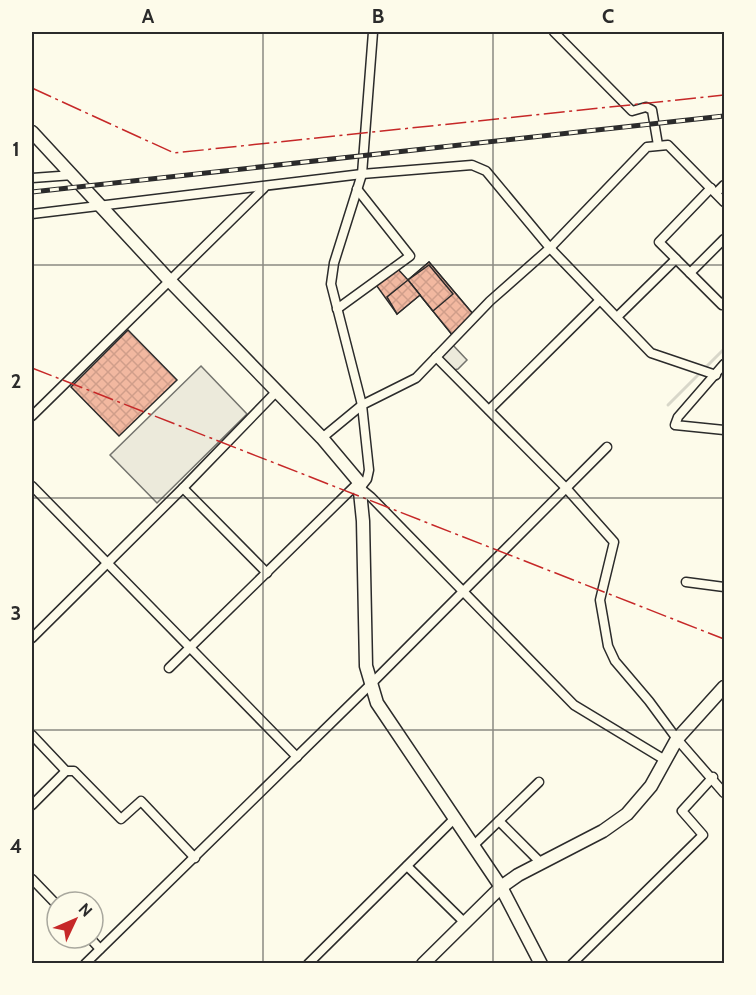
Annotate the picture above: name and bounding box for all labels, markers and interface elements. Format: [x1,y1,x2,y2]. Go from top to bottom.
text: A [142,4,155,28]
text: B [372,4,384,28]
text: C [602,4,614,28]
text: 1 [12,137,20,161]
text: 2 [11,369,21,393]
text: 3 [11,601,21,625]
text: 4 [10,834,22,858]
north arrow [45,890,105,950]
text: N [75,899,96,921]

